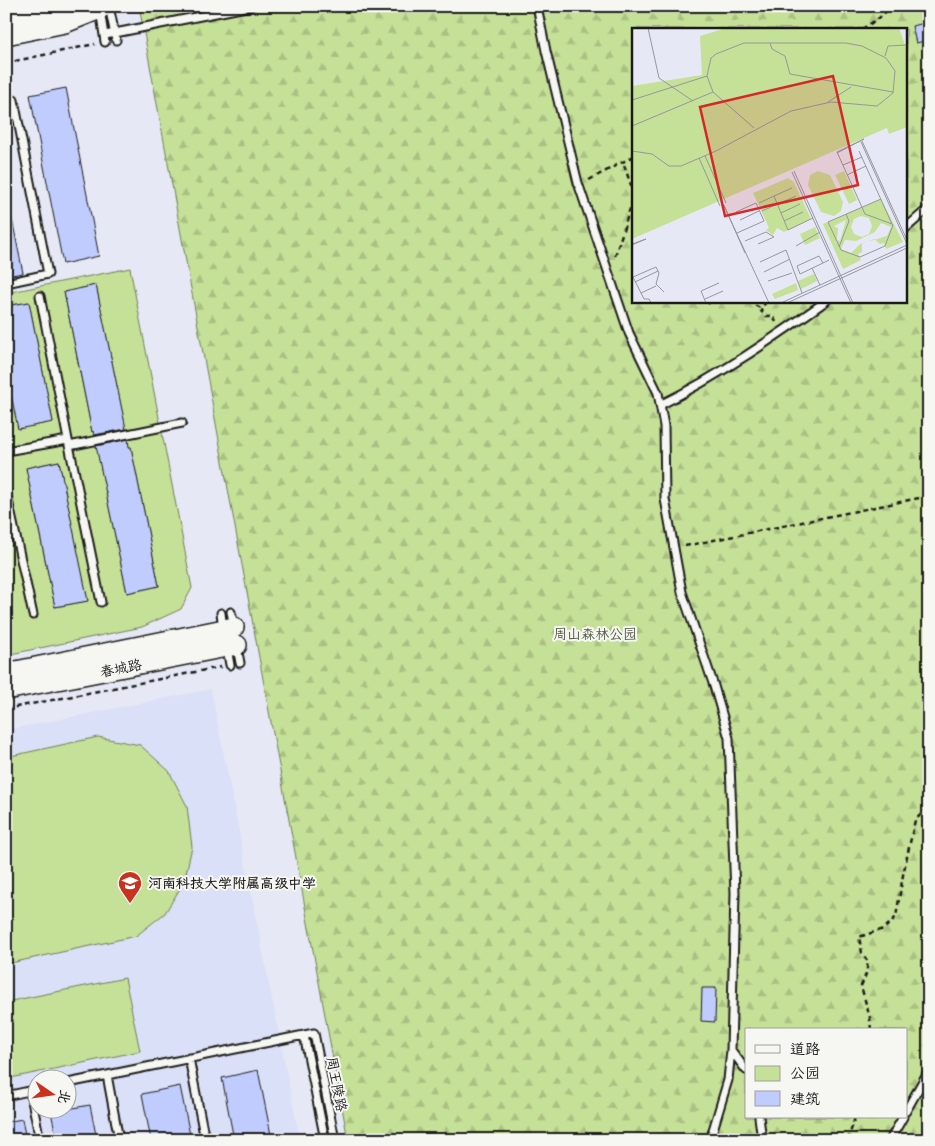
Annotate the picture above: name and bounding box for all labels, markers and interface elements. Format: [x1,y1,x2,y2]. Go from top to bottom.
inset map [632,28,908,302]
park label: 周山森林公园 [553,625,637,643]
street label: 春城路 [99,655,143,681]
school or university icon: 河南科技大学附属高级中学 [117,870,143,904]
place label: 河南科技大学附属高级中学 [148,874,316,892]
legend [745,1028,908,1118]
text: 道路 [790,1039,820,1058]
street label: 周王陵路 [323,1055,351,1113]
text: 公园 [790,1063,820,1082]
north arrow [28,1068,78,1118]
text: 北 [54,1088,75,1106]
text: 建筑 [790,1089,820,1108]

